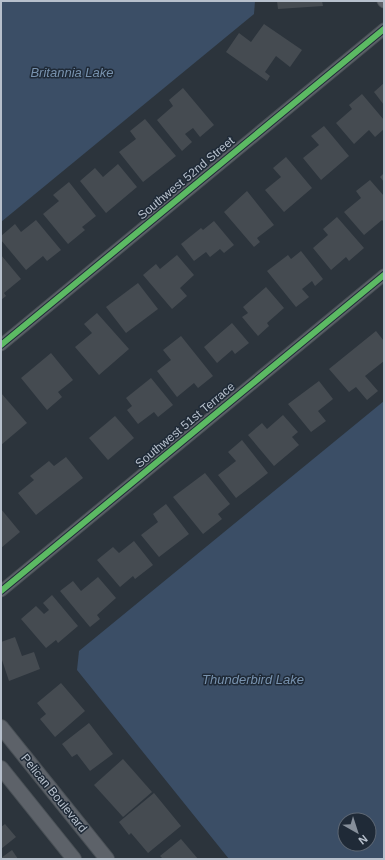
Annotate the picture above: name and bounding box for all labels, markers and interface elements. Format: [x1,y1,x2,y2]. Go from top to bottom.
water label: Britannia Lake [30,65,114,80]
street label: Southwest 52nd Street [135,133,238,222]
street label: Southwest 51st Terrace [133,379,238,471]
water label: Thunderbird Lake [202,672,304,687]
street label: Pelican Boulevard [18,751,90,835]
north arrow [337,812,377,852]
text: N [356,833,370,847]

